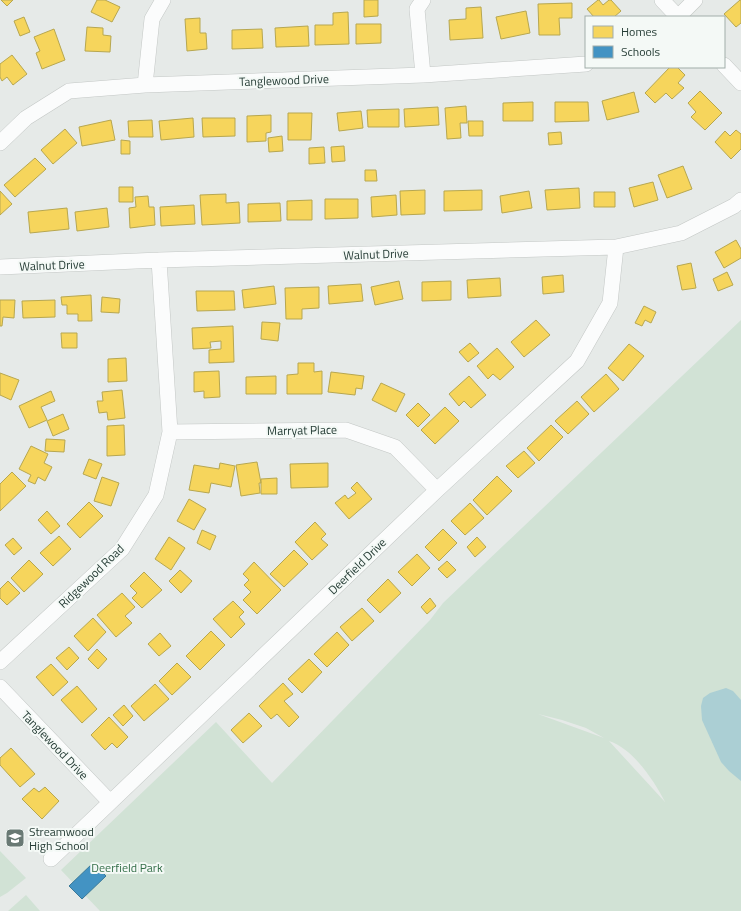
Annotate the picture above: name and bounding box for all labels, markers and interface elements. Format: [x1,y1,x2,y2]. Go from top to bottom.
legend [585,16,725,68]
text: Homes [621,22,657,41]
text: Schools [621,42,661,61]
street label: Tanglewood Drive [239,69,329,91]
street label: Walnut Drive [343,243,409,265]
street label: Walnut Drive [19,254,85,276]
street label: Marryat Place [267,420,337,440]
street label: Deerfield Drive [324,533,390,599]
street label: Ridgewood Road [54,540,128,612]
street label: Tanglewood Drive [17,706,93,784]
place label: Streamwood High School [29,822,94,855]
school or university icon: Streamwood High School [4,827,26,849]
park label: Deerfield Park [91,858,163,877]

